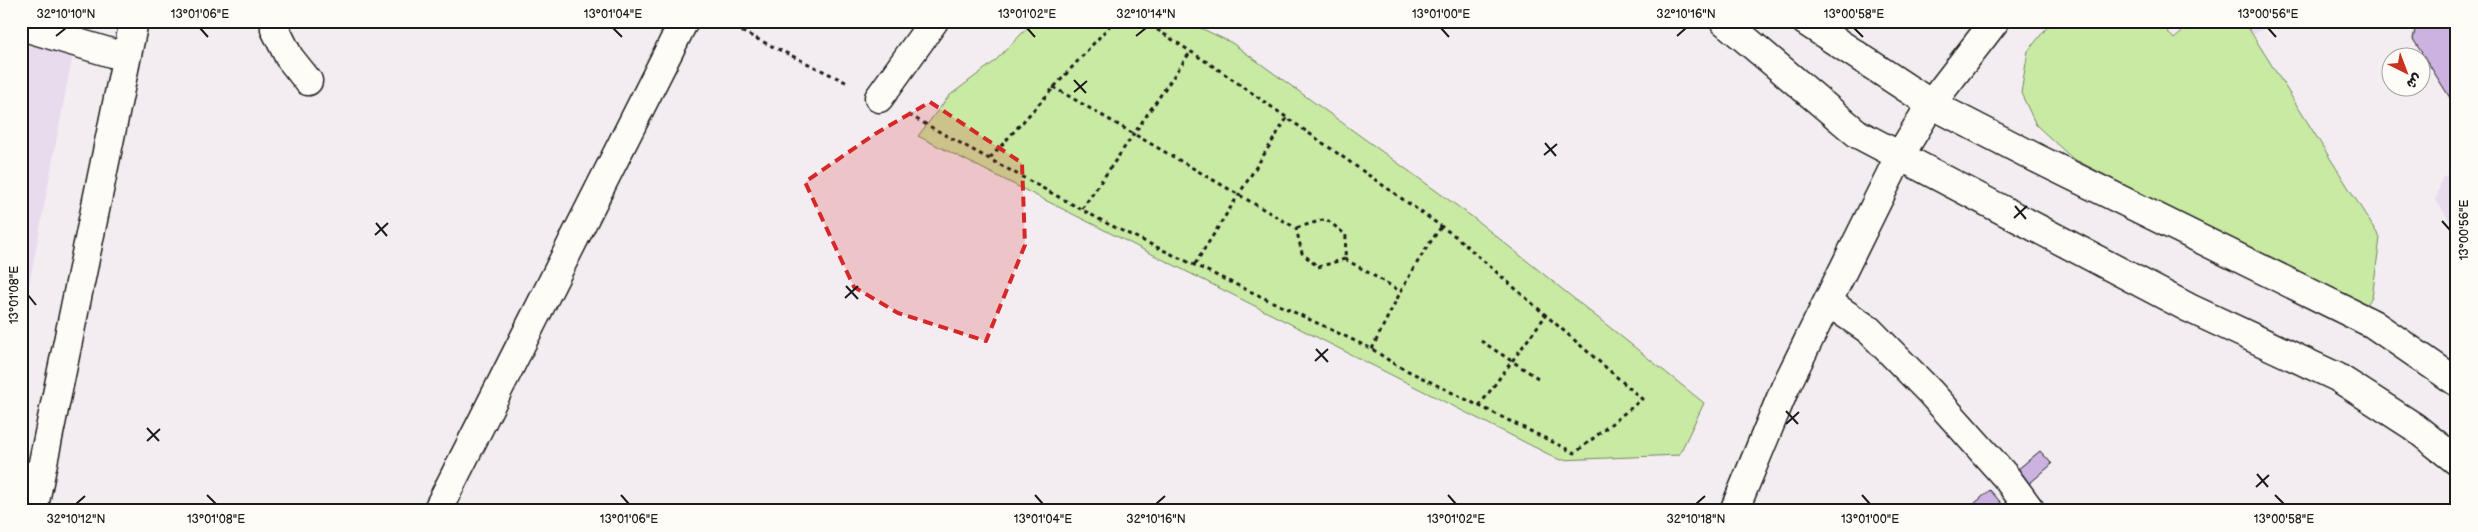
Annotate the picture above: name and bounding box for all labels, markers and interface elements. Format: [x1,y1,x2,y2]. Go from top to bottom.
text: 32°10'10"N [36,7,96,22]
text: 13°01'06"E [171,7,229,22]
text: 13°01'04"E [584,7,642,22]
text: 13°01'02"E [998,7,1056,22]
text: 32°10'14"N [1116,7,1176,22]
text: 13°01'00"E [1412,7,1470,22]
text: 32°10'16"N [1656,7,1716,22]
text: 13°00'58"E [1824,7,1884,22]
text: 13°00'56"E [2238,7,2298,22]
north arrow [2380,48,2430,98]
text: ش [2403,70,2426,93]
text: 13°00'56"E [2457,200,2472,260]
text: 13°01'08"E [7,266,22,324]
text: 32°10'12"N [46,512,106,527]
text: 13°01'08"E [187,512,245,527]
text: 13°01'06"E [600,512,658,527]
text: 13°01'04"E [1014,512,1072,527]
text: 32°10'16"N [1126,512,1186,527]
text: 13°01'02"E [1427,512,1485,527]
text: 32°10'18"N [1666,512,1726,527]
text: 13°01'00"E [1841,512,1899,527]
text: 13°00'58"E [2254,512,2314,527]

